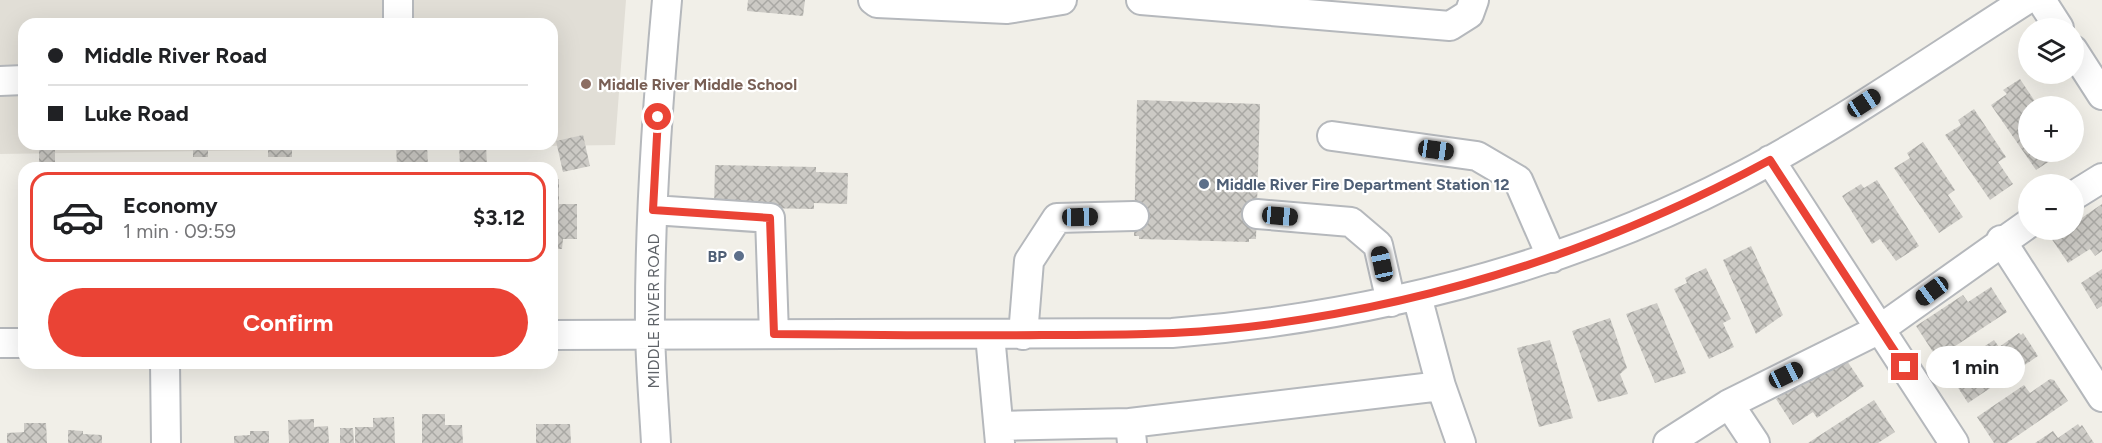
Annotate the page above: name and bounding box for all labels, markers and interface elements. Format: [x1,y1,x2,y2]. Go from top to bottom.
map controls [2018,18,2084,240]
button: layers [2018,18,2084,84]
text: Middle River Road [84,42,267,69]
place label: Middle River Middle School [598,75,797,94]
marker: Middle River Middle School [579,77,593,91]
car [1844,86,1884,120]
button: + [2018,96,2084,162]
text: Luke Road [84,100,189,127]
route start [644,103,671,130]
car [1417,139,1455,161]
button: − [2018,174,2084,240]
place label: Middle River Fire Department Station 12 [1216,175,1509,194]
marker: Middle River Fire Department Station 12 [1197,177,1211,191]
icon: car [51,190,105,244]
text: Economy [123,192,218,219]
text: $3.12 [473,204,525,231]
car [1261,205,1299,227]
car [1062,208,1098,226]
text: 1 min · 09:59 [123,219,236,243]
street label: MIDDLE RIVER ROAD [644,234,663,388]
car [1369,245,1395,283]
place label: BP [708,247,727,266]
marker: BP [732,249,746,263]
car [1912,273,1952,309]
button: Confirm [48,288,528,357]
callout: 1 min [1926,346,2025,388]
route end [1891,353,1918,380]
text: 1 min [1952,355,1999,379]
car [1766,359,1806,391]

